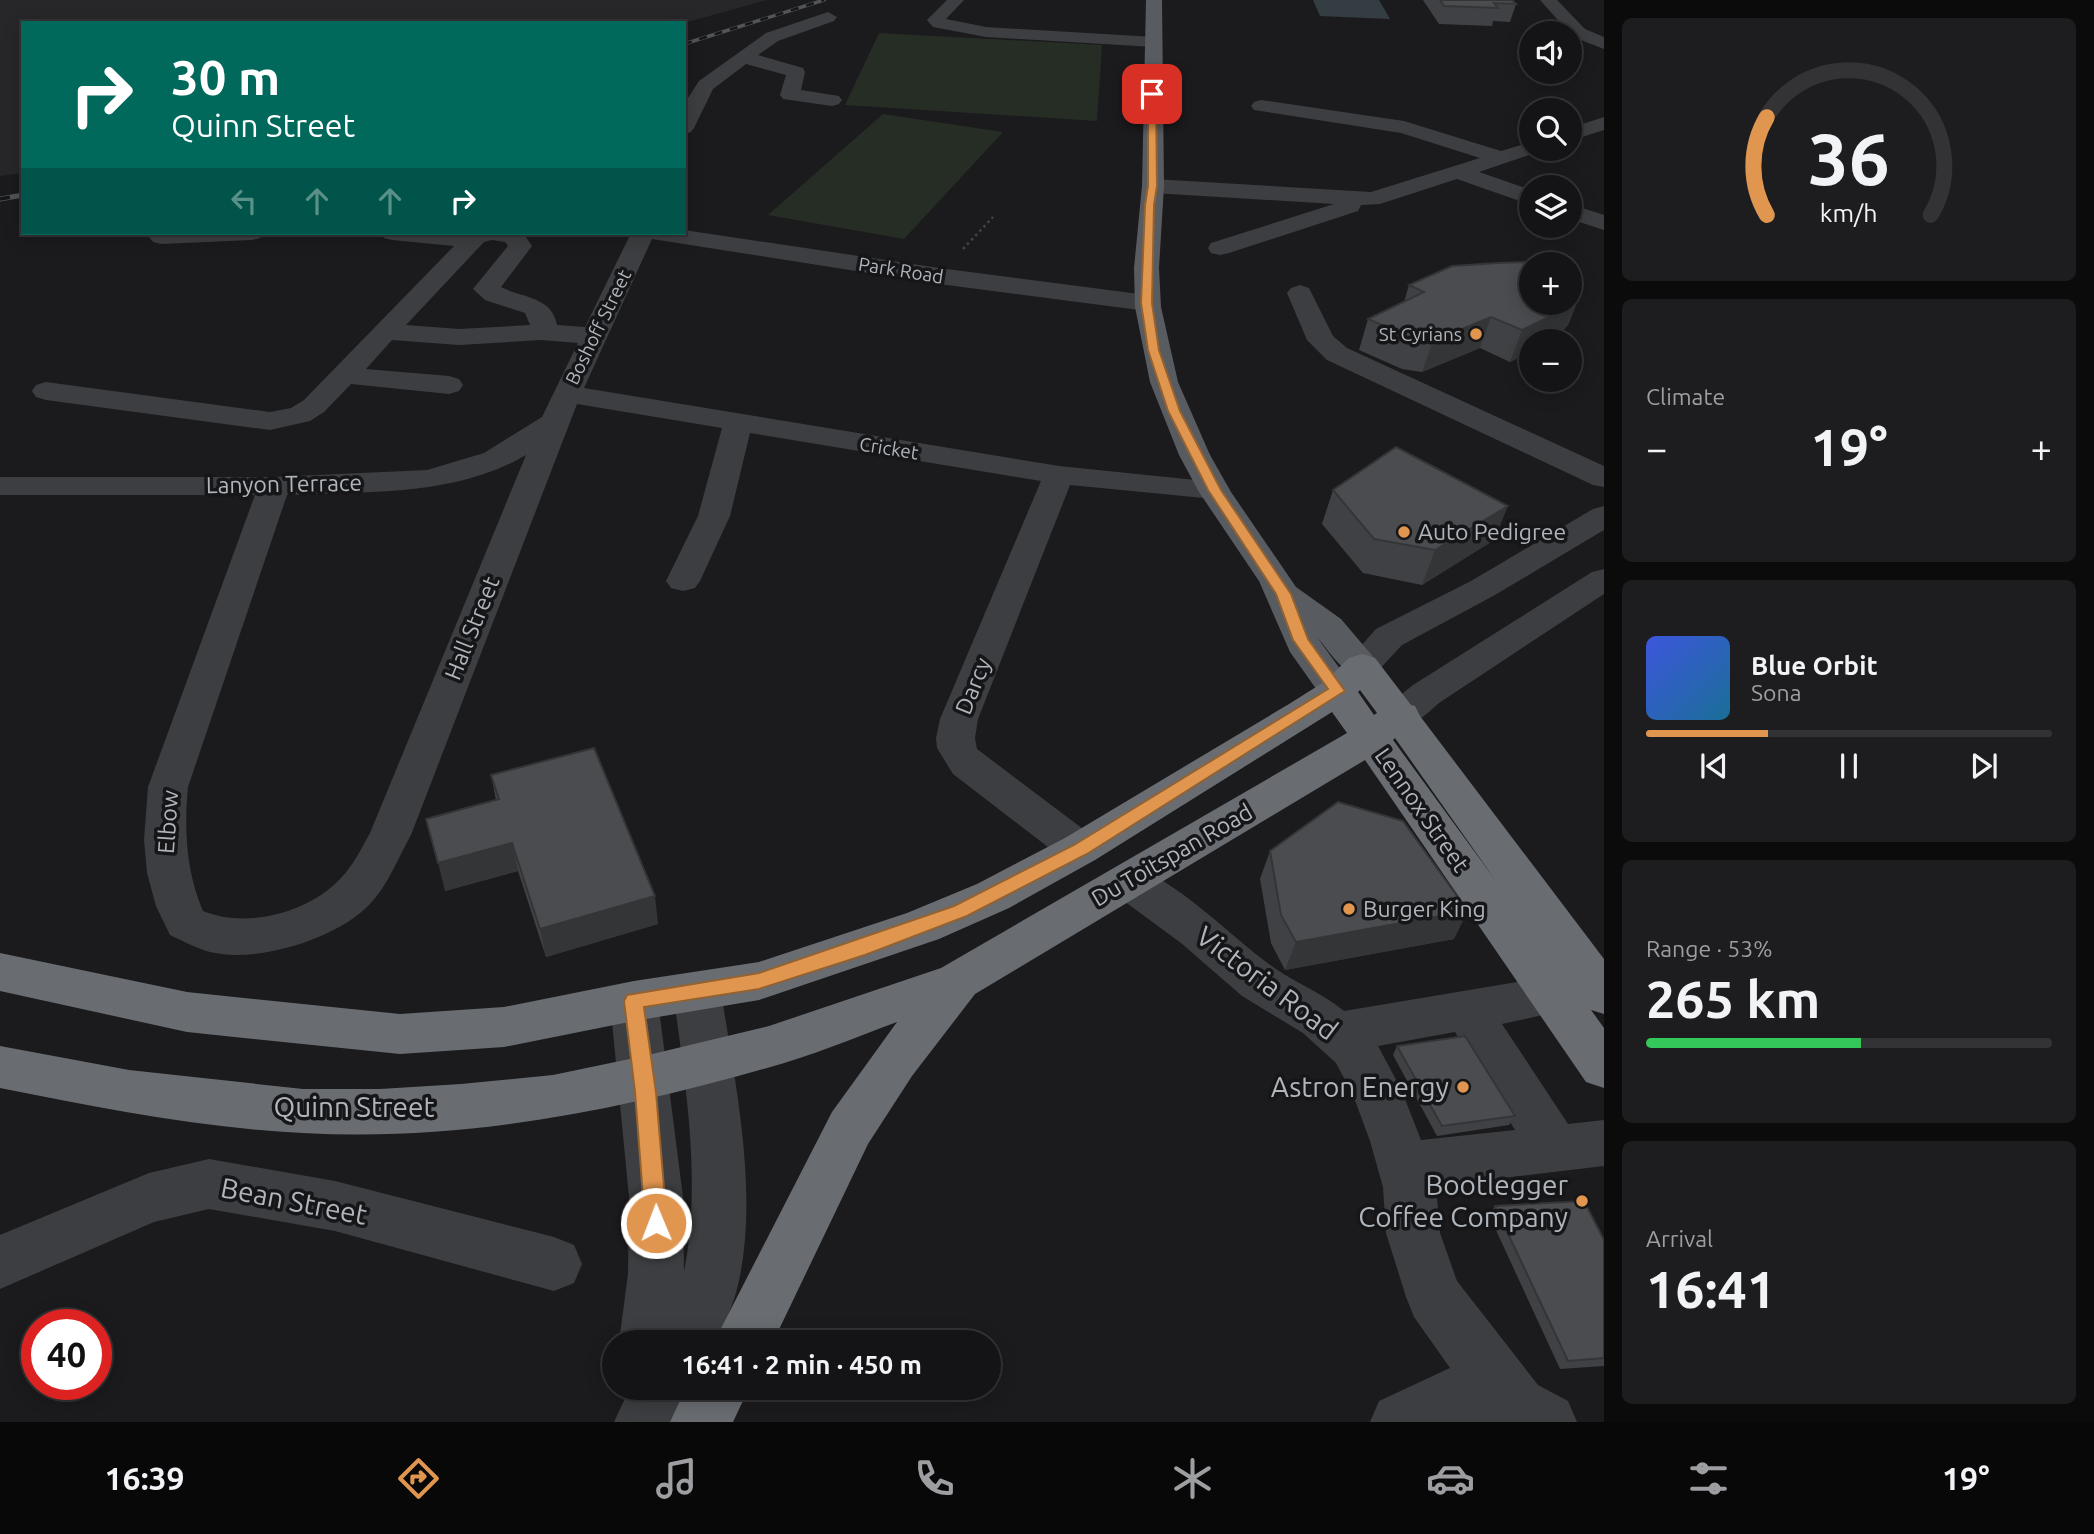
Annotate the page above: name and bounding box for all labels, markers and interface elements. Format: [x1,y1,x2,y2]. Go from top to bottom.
map controls [1519,21,1582,392]
button: sound [1519,21,1582,84]
icon: right [56,49,147,140]
text: 30 m [171,49,280,104]
pin [1122,64,1182,124]
icon: arrive [1133,75,1171,113]
button: search [1519,98,1582,161]
text: Quinn Street [171,107,355,143]
text: 36 [1808,118,1890,200]
button: layers [1519,175,1582,238]
icon: left [225,182,263,220]
icon: ahead [298,182,336,220]
icon: ahead [371,182,409,220]
icon: right [444,182,482,220]
text: km/h [1820,199,1878,227]
street label: Park Road [857,252,945,288]
button: + [1519,252,1582,315]
street label: Boshoff Street [561,265,636,388]
place label: St Cyrians [1379,323,1462,345]
marker: St Cyrians [1468,326,1484,342]
button: − [1519,329,1582,392]
text: Climate [1646,384,1725,409]
text: 19° [1810,418,1888,476]
text: − [1646,427,1667,469]
text: + [2031,427,2052,469]
street label: Cricket [858,432,921,464]
street label: Lanyon Terrace [206,470,362,497]
place label: Auto Pedigree [1418,519,1566,544]
marker: Auto Pedigree [1396,524,1412,540]
street label: Hall Street [439,572,504,683]
text: Blue Orbit [1751,651,1878,680]
street label: Darcy [950,654,995,718]
text: Sona [1751,680,1801,705]
street label: Lennox Street [1371,743,1474,876]
icon: previous [1695,747,1733,785]
icon: pause [1830,747,1868,785]
icon: next [1965,747,2003,785]
street label: Elbow [153,789,182,855]
street label: Du Toitspan Road [1087,798,1256,911]
place label: Burger King [1363,896,1486,921]
marker: Burger King [1341,901,1357,917]
street label: Victoria Road [1191,919,1344,1046]
text: Range · 53% [1646,936,1773,961]
text: 265 km [1646,970,1820,1028]
place label: Astron Energy [1271,1071,1449,1102]
marker: Astron Energy [1455,1079,1471,1095]
street label: Quinn Street [273,1091,435,1122]
place label: Bootlegger Coffee Company [1358,1169,1568,1232]
street label: Bean Street [218,1171,370,1230]
position arrow [619,1186,693,1260]
marker: Bootlegger Coffee Company [1574,1193,1590,1209]
text: Arrival [1646,1226,1713,1251]
text: 16:41 [1646,1260,1776,1318]
speed limit sign: 40 [21,1309,112,1400]
text: 16:41 · 2 min · 450 m [681,1350,922,1379]
icon: directions [394,1454,443,1503]
icon: music [652,1454,701,1503]
icon: phone [910,1454,959,1503]
icon: climate [1168,1454,1217,1503]
icon: car [1426,1454,1475,1503]
icon: filters [1684,1454,1733,1503]
text: 16:39 [105,1460,185,1496]
text: 19° [1942,1460,1989,1496]

